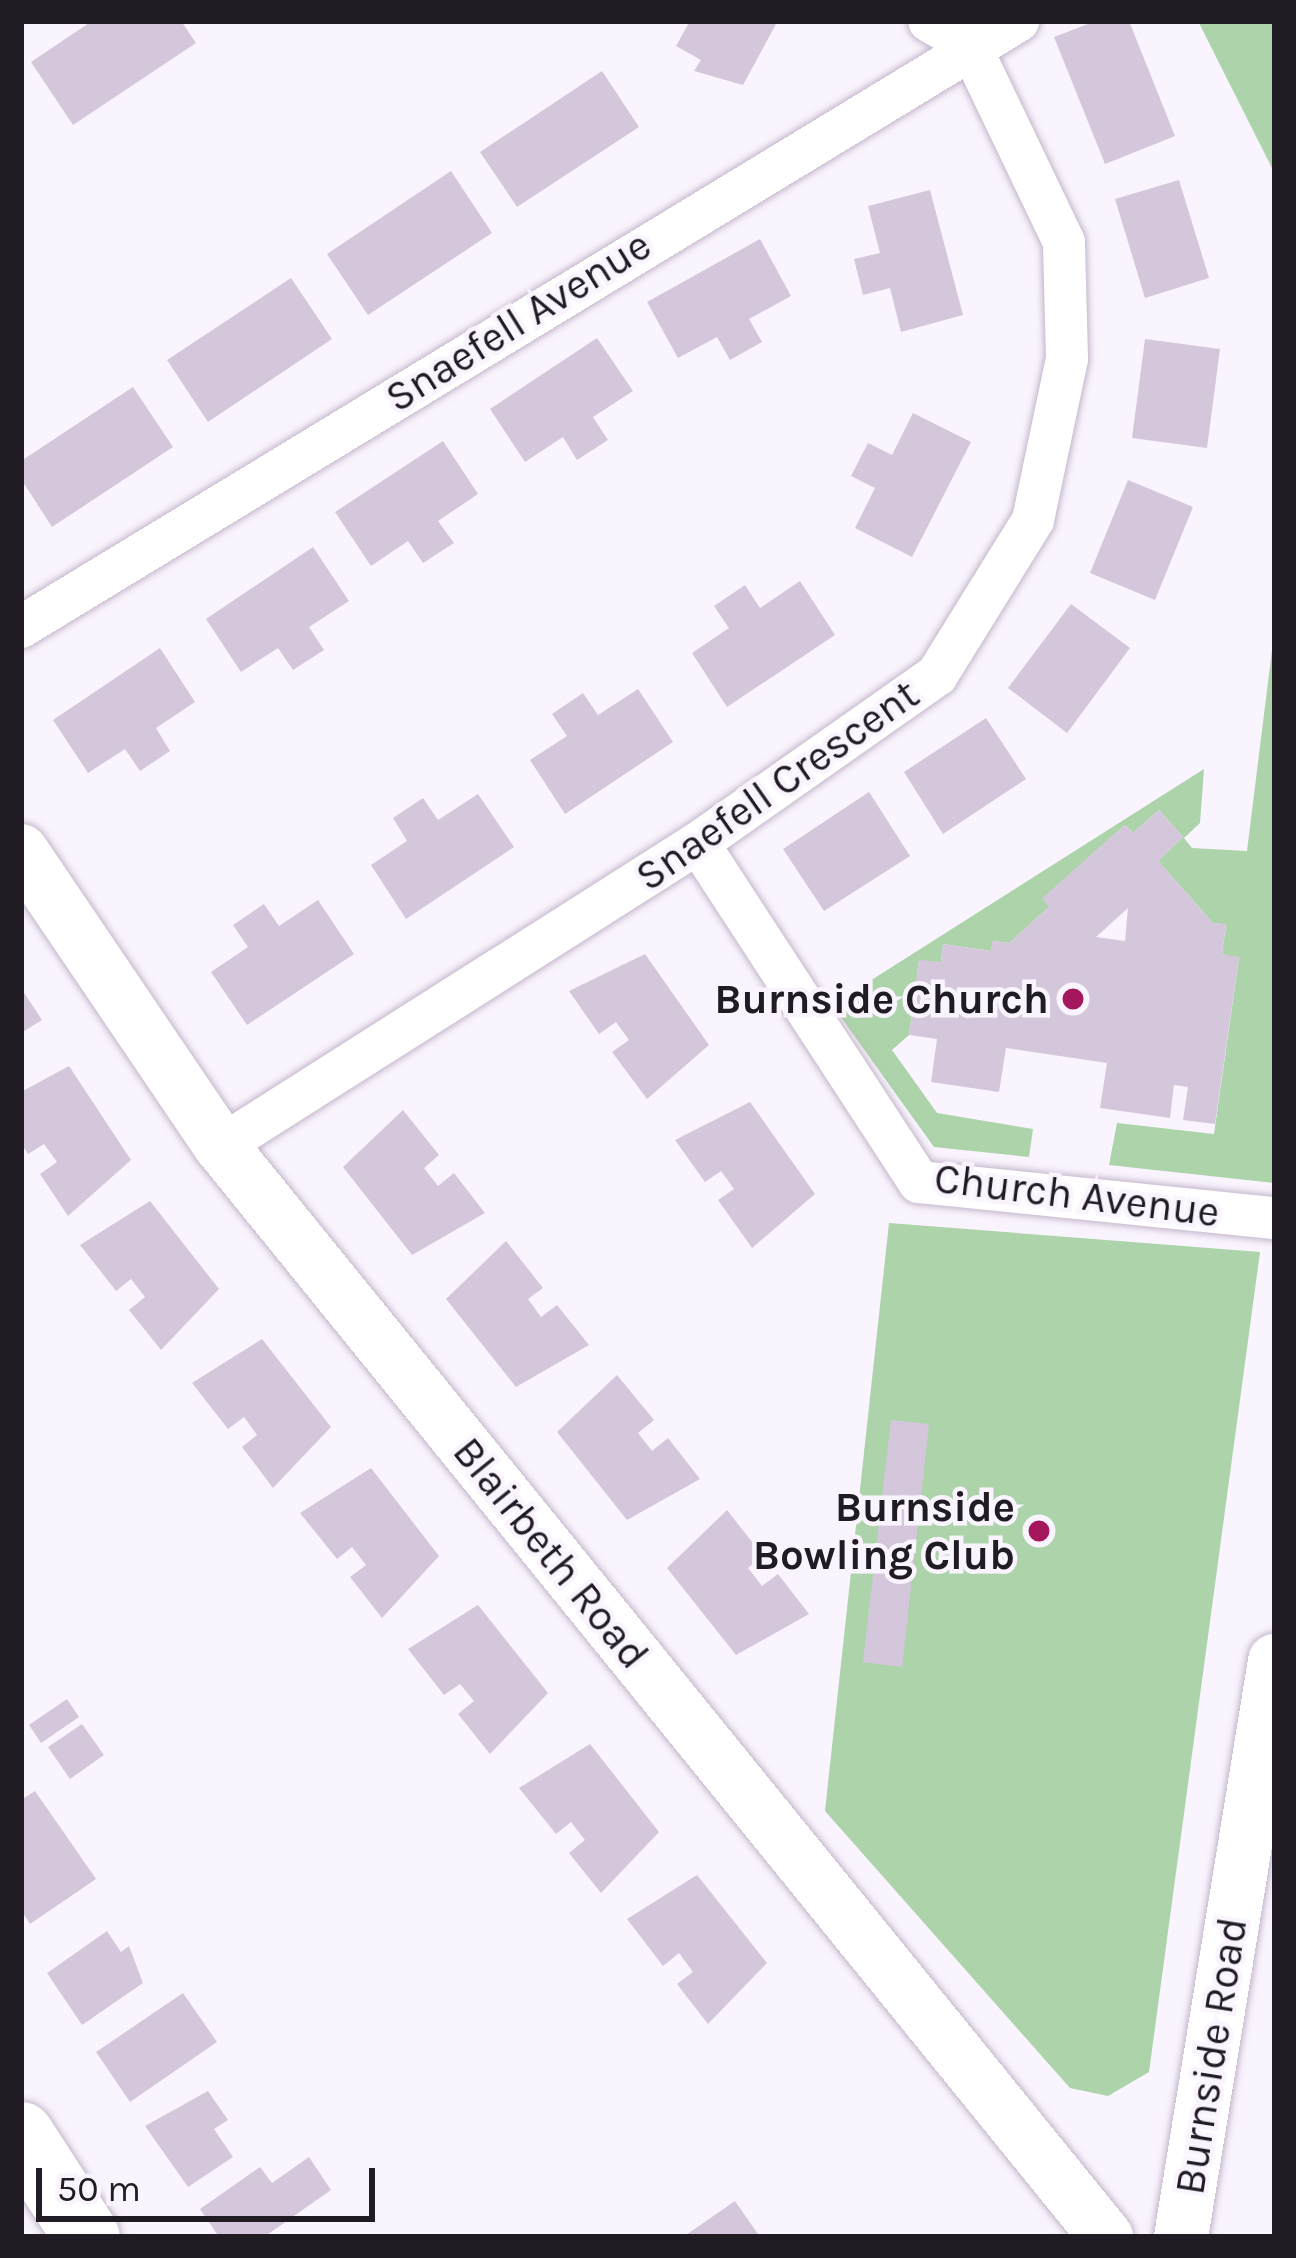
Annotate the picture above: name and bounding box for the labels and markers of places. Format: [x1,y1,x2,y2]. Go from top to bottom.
place label: Burnside Church [714,974,1049,1024]
marker: Burnside Church [1060,986,1086,1012]
place label: Burnside Bowling Club [753,1482,1015,1580]
marker: Burnside Bowling Club [1026,1518,1052,1544]

